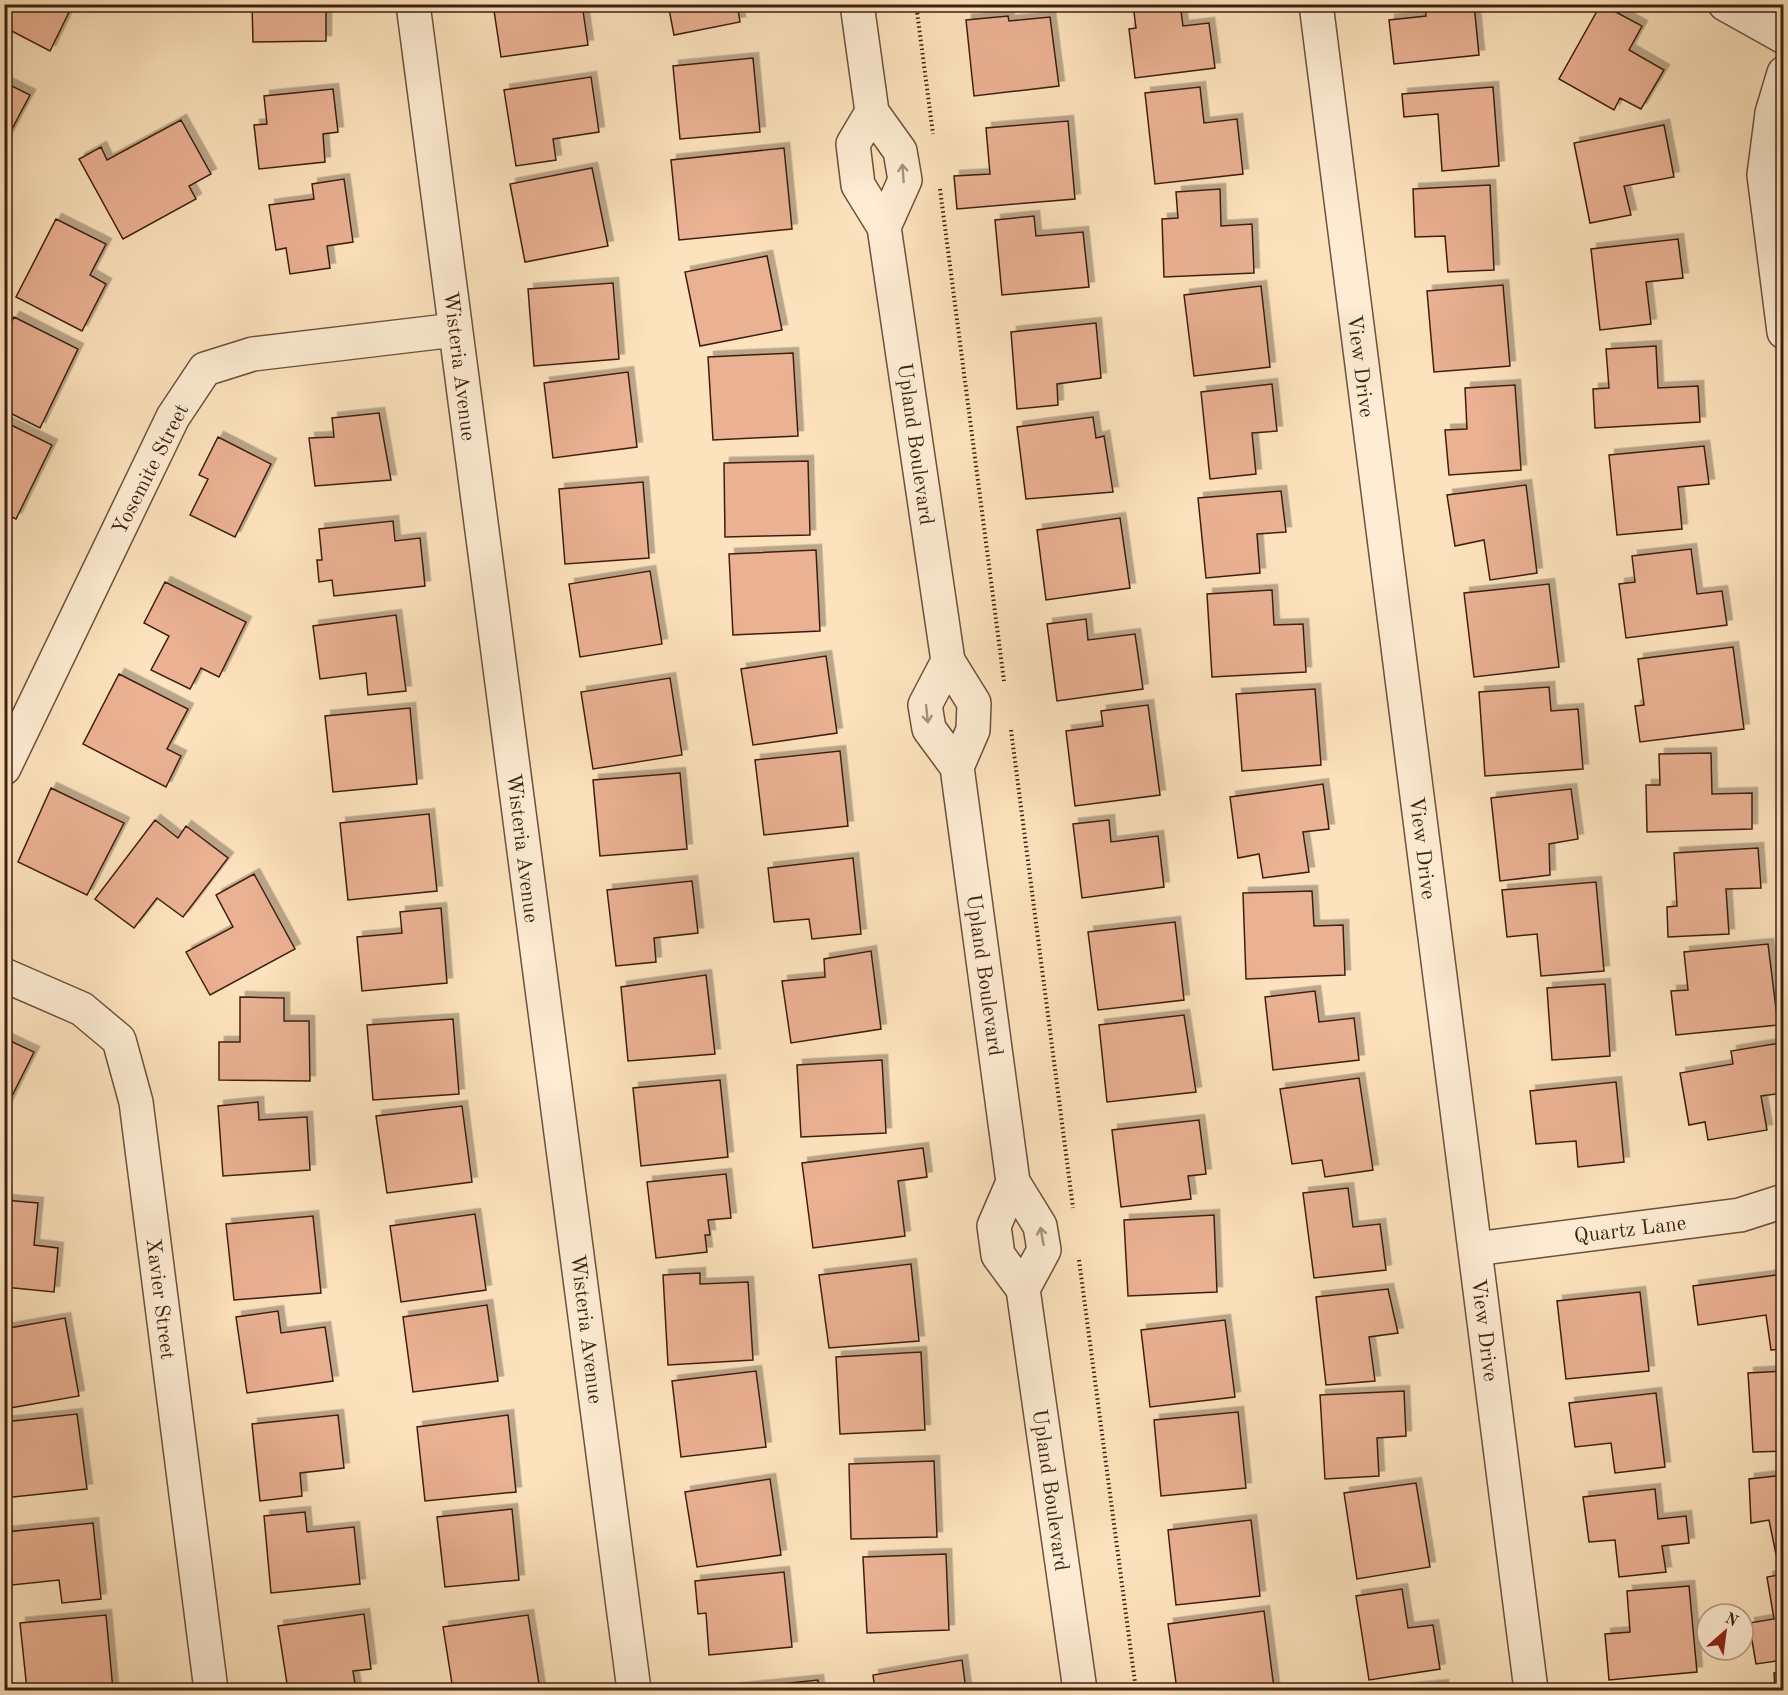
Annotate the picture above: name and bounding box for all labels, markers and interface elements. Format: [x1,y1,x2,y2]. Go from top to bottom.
one-way arrow [897,164,908,184]
street label: Wisteria Avenue [439,290,478,442]
street label: View Drive [1343,314,1376,419]
street label: Upland Boulevard [893,362,936,527]
street label: Yosemite Street [109,401,193,539]
one-way arrow [922,704,933,723]
street label: Wisteria Avenue [502,772,541,924]
street label: View Drive [1405,796,1438,901]
street label: Upland Boulevard [962,893,1005,1058]
street label: Quartz Lane [1573,1213,1687,1248]
one-way arrow [1036,1227,1047,1247]
street label: Xavier Street [142,1237,177,1361]
street label: Wisteria Avenue [566,1253,605,1405]
street label: View Drive [1467,1278,1500,1383]
street label: Upland Boulevard [1028,1408,1071,1573]
north arrow [1695,1602,1755,1662]
text: N [1722,1611,1741,1631]

